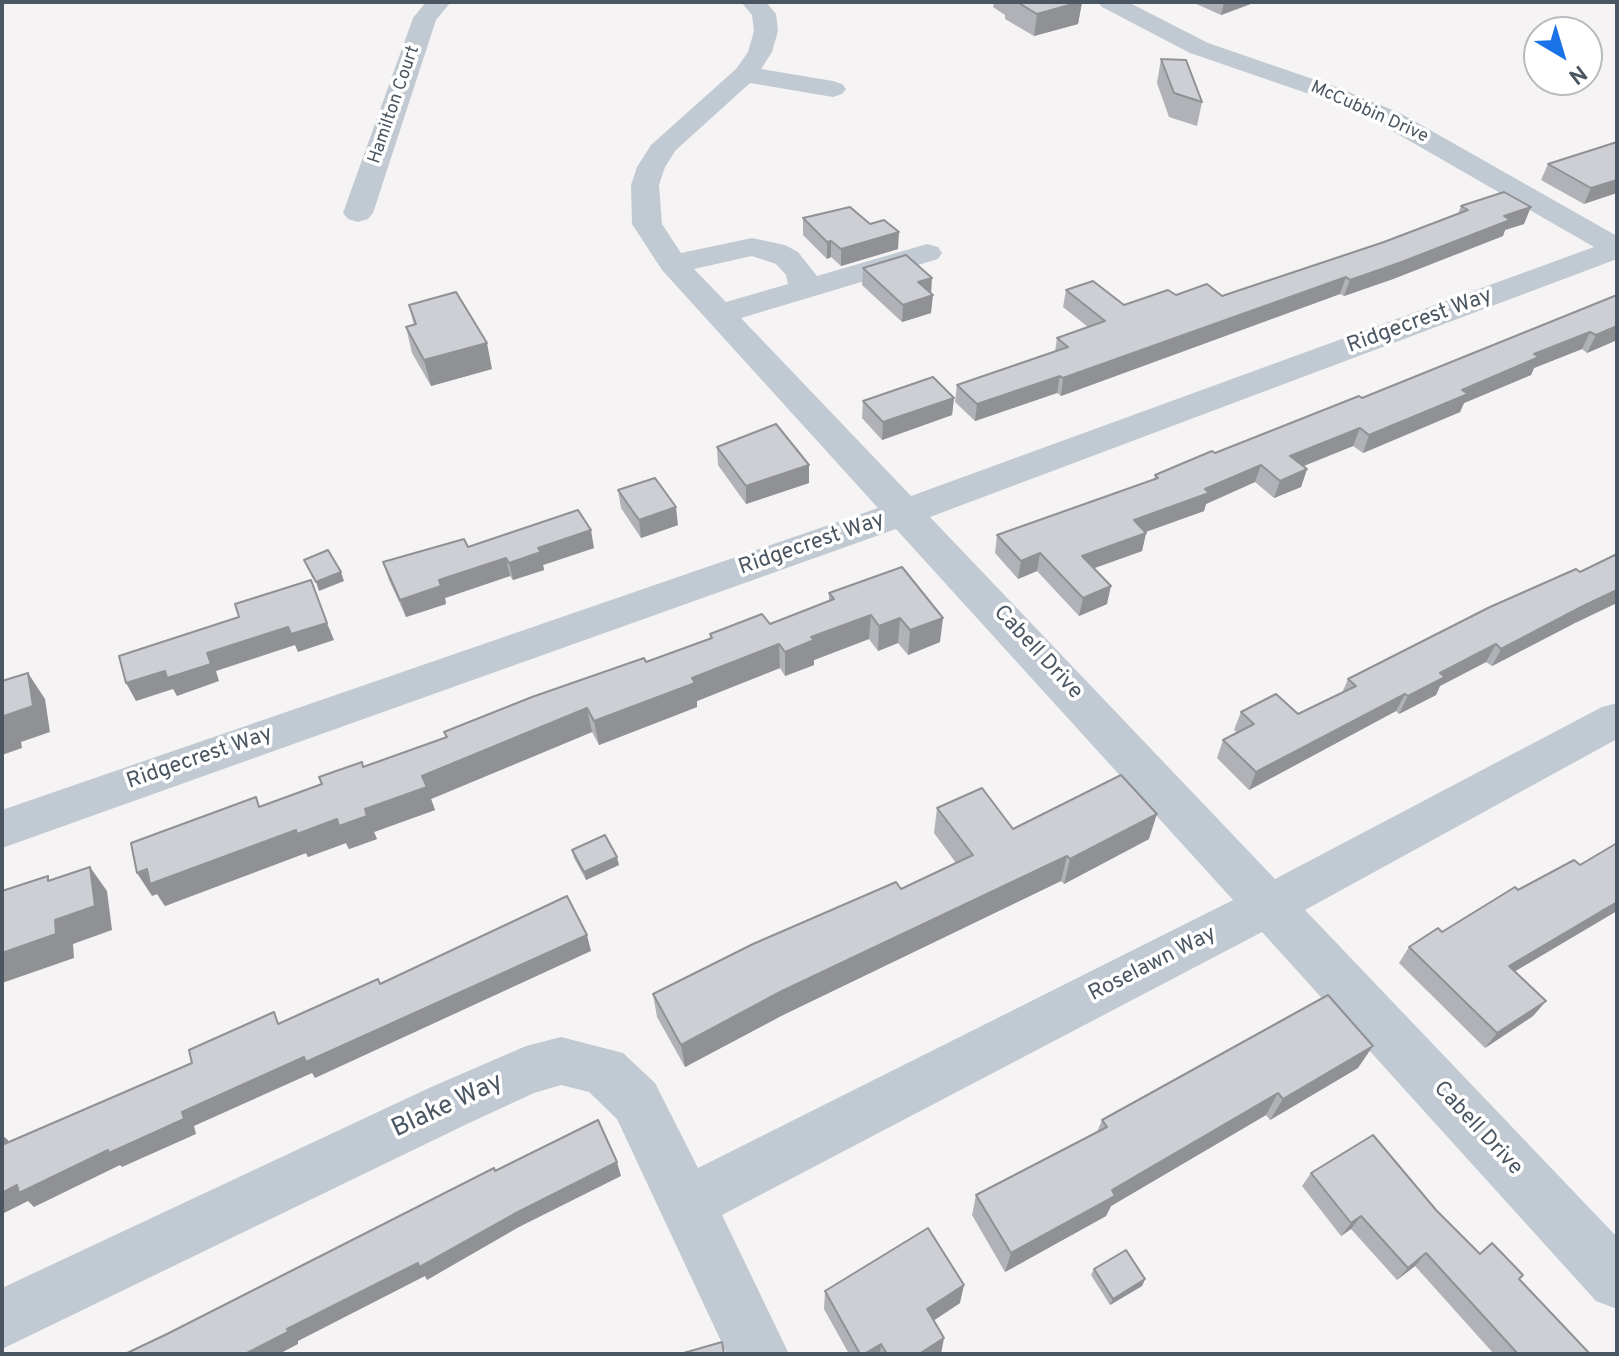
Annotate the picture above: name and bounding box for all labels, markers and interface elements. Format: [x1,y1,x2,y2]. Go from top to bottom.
north arrow [1523,16,1603,96]
street label: Hamilton Court [365,43,425,167]
text: N [1562,58,1591,89]
street label: McCubbin Drive [1307,77,1431,149]
street label: Ridgecrest Way [1344,284,1496,360]
street label: Ridgecrest Way [736,508,888,582]
street label: Cabell Drive [987,600,1087,706]
street label: Ridgecrest Way [124,722,276,796]
street label: Roselawn Way [1085,922,1221,1008]
street label: Blake Way [387,1068,509,1146]
street label: Cabell Drive [1427,1076,1527,1182]

